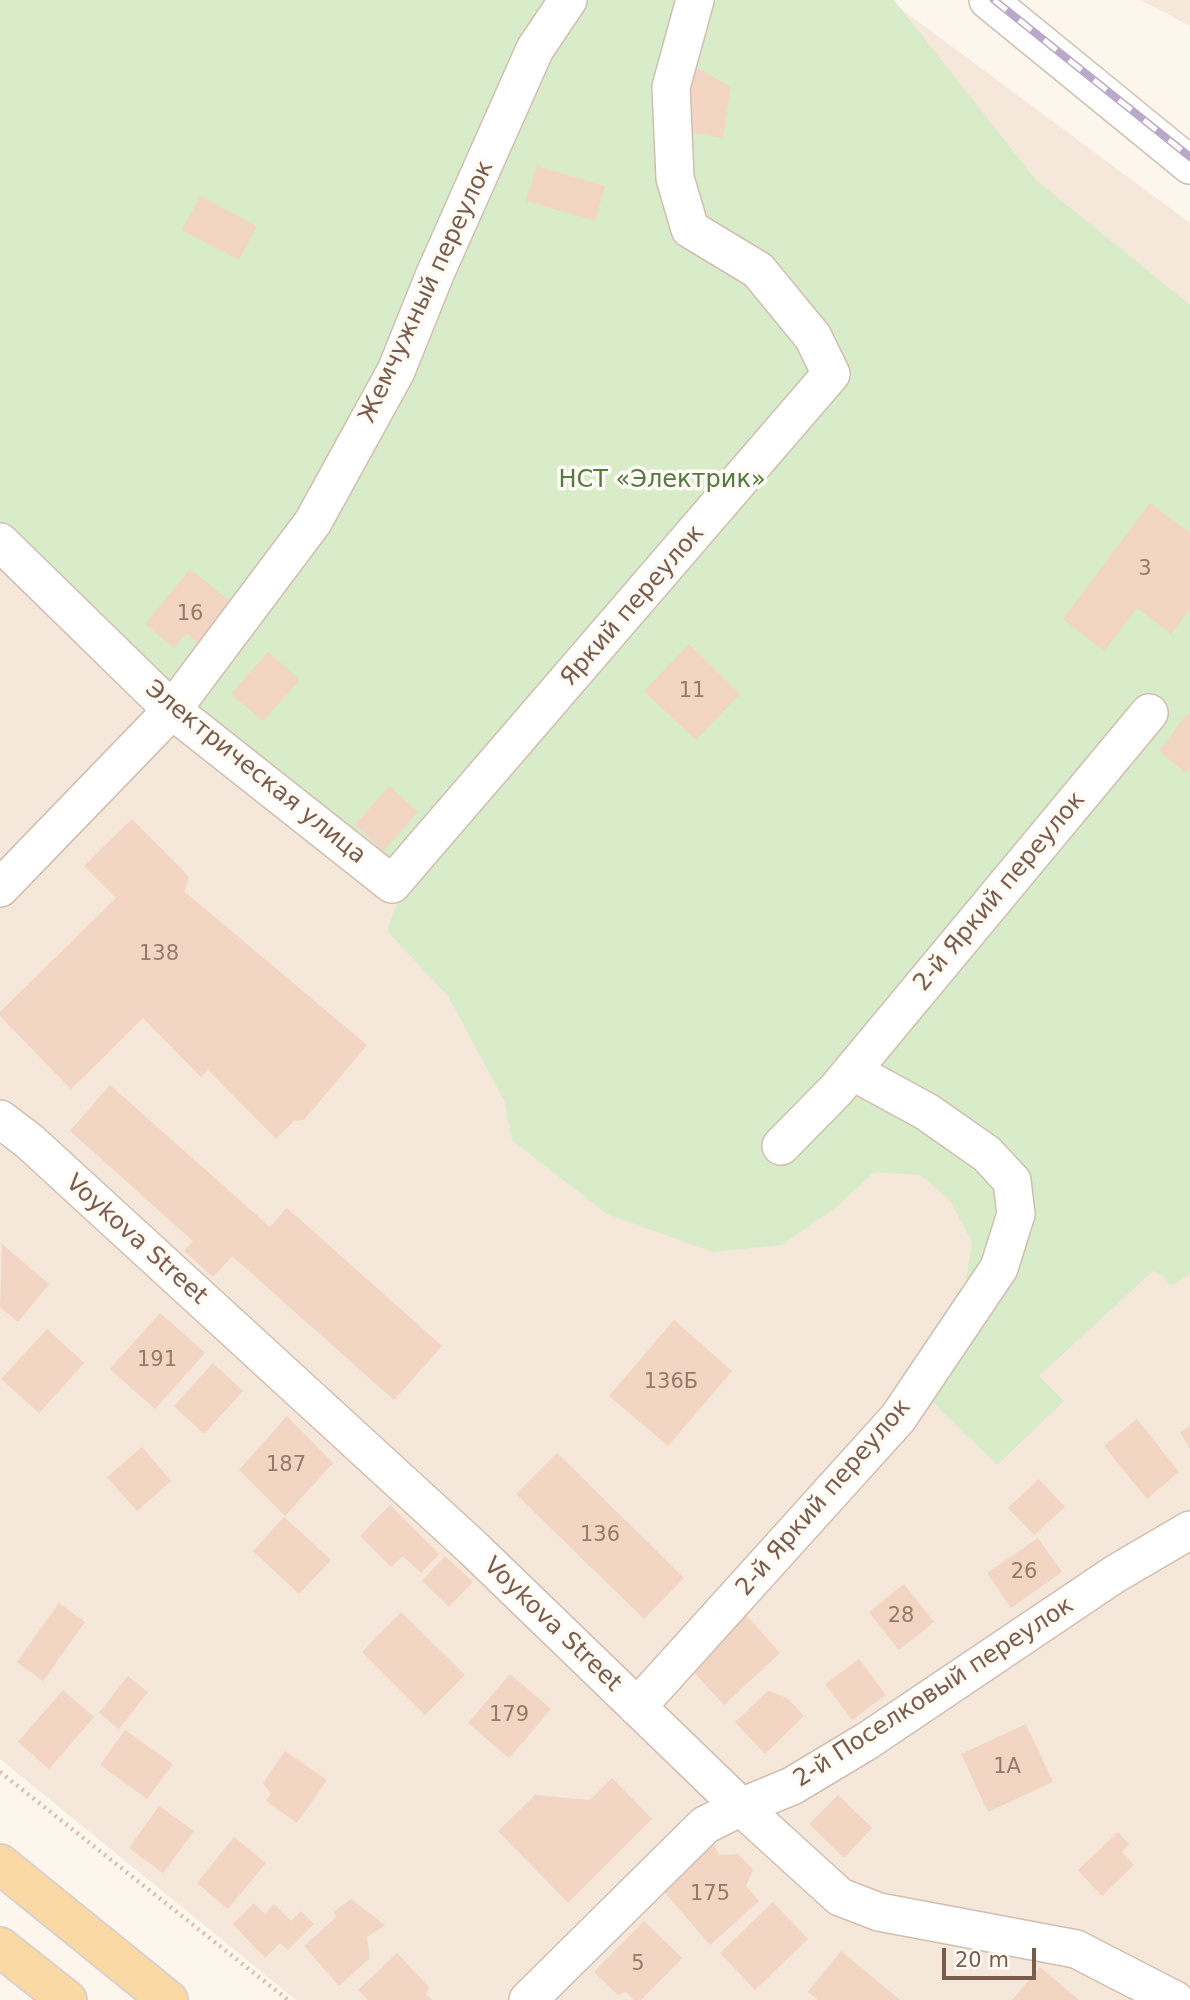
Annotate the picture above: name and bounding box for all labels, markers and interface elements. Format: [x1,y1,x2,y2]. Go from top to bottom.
street label: Жемчужный переулок [354,156,500,428]
park label: НСТ «Электрик» [558,467,766,495]
street label: Яркий переулок [555,519,711,693]
house number: 3 [1138,557,1152,583]
house number: 16 [177,602,203,628]
street label: Электрическая улица [139,675,371,871]
house number: 11 [679,679,705,705]
street label: 2-й Яркий переулок [908,786,1092,998]
house number: 138 [139,942,179,968]
street label: Voykova Street [59,1169,213,1311]
house number: 191 [137,1348,177,1374]
house number: 136Б [644,1370,698,1396]
street label: 2-й Яркий переулок [731,1394,917,1602]
house number: 187 [266,1453,306,1479]
house number: 136 [580,1523,620,1549]
street label: Voykova Street [477,1552,627,1698]
house number: 26 [1011,1560,1037,1586]
street label: 2-й Поселковый переулок [789,1592,1079,1794]
house number: 28 [888,1604,914,1630]
house number: 179 [489,1703,529,1729]
house number: 1А [993,1755,1021,1781]
house number: 175 [690,1882,730,1908]
scale bar [945,1934,1040,1978]
text: 20 m [955,1948,1009,1972]
house number: 5 [631,1952,645,1978]

